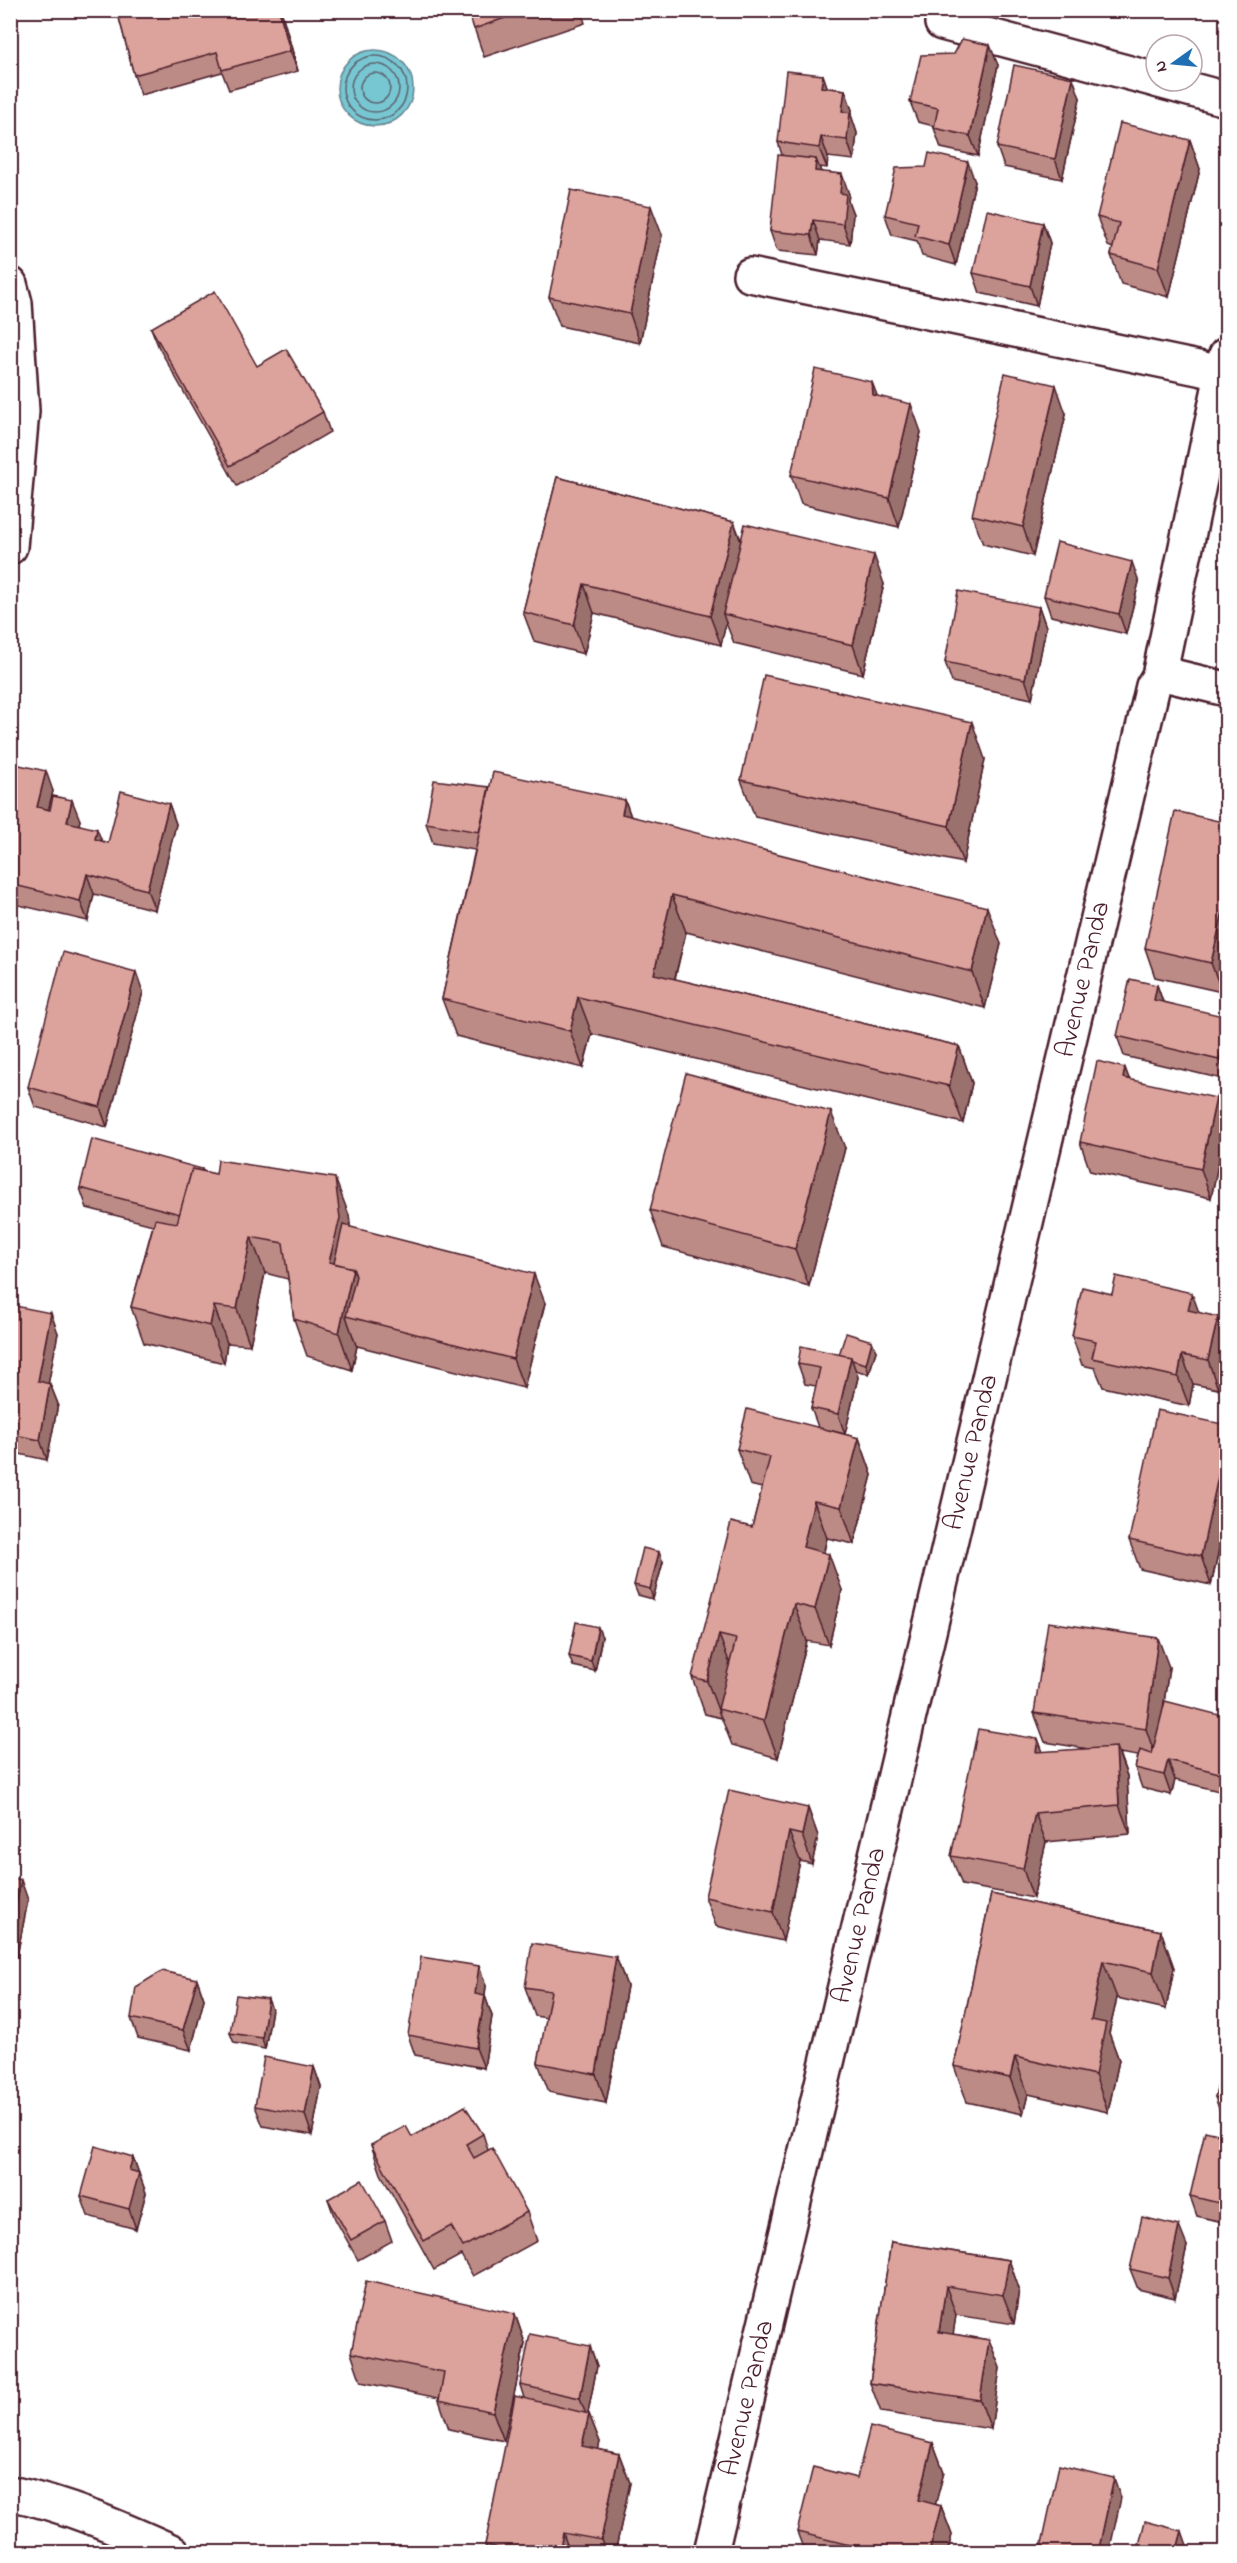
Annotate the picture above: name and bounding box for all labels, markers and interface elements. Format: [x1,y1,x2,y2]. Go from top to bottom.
north arrow [1144,33,1204,93]
text: N [1148,58,1174,75]
street label: Avenue Panda [1046,898,1121,1061]
street label: Avenue Panda [934,1370,1009,1534]
street label: Avenue Panda [822,1843,897,2007]
street label: Avenue Panda [710,2316,785,2480]

